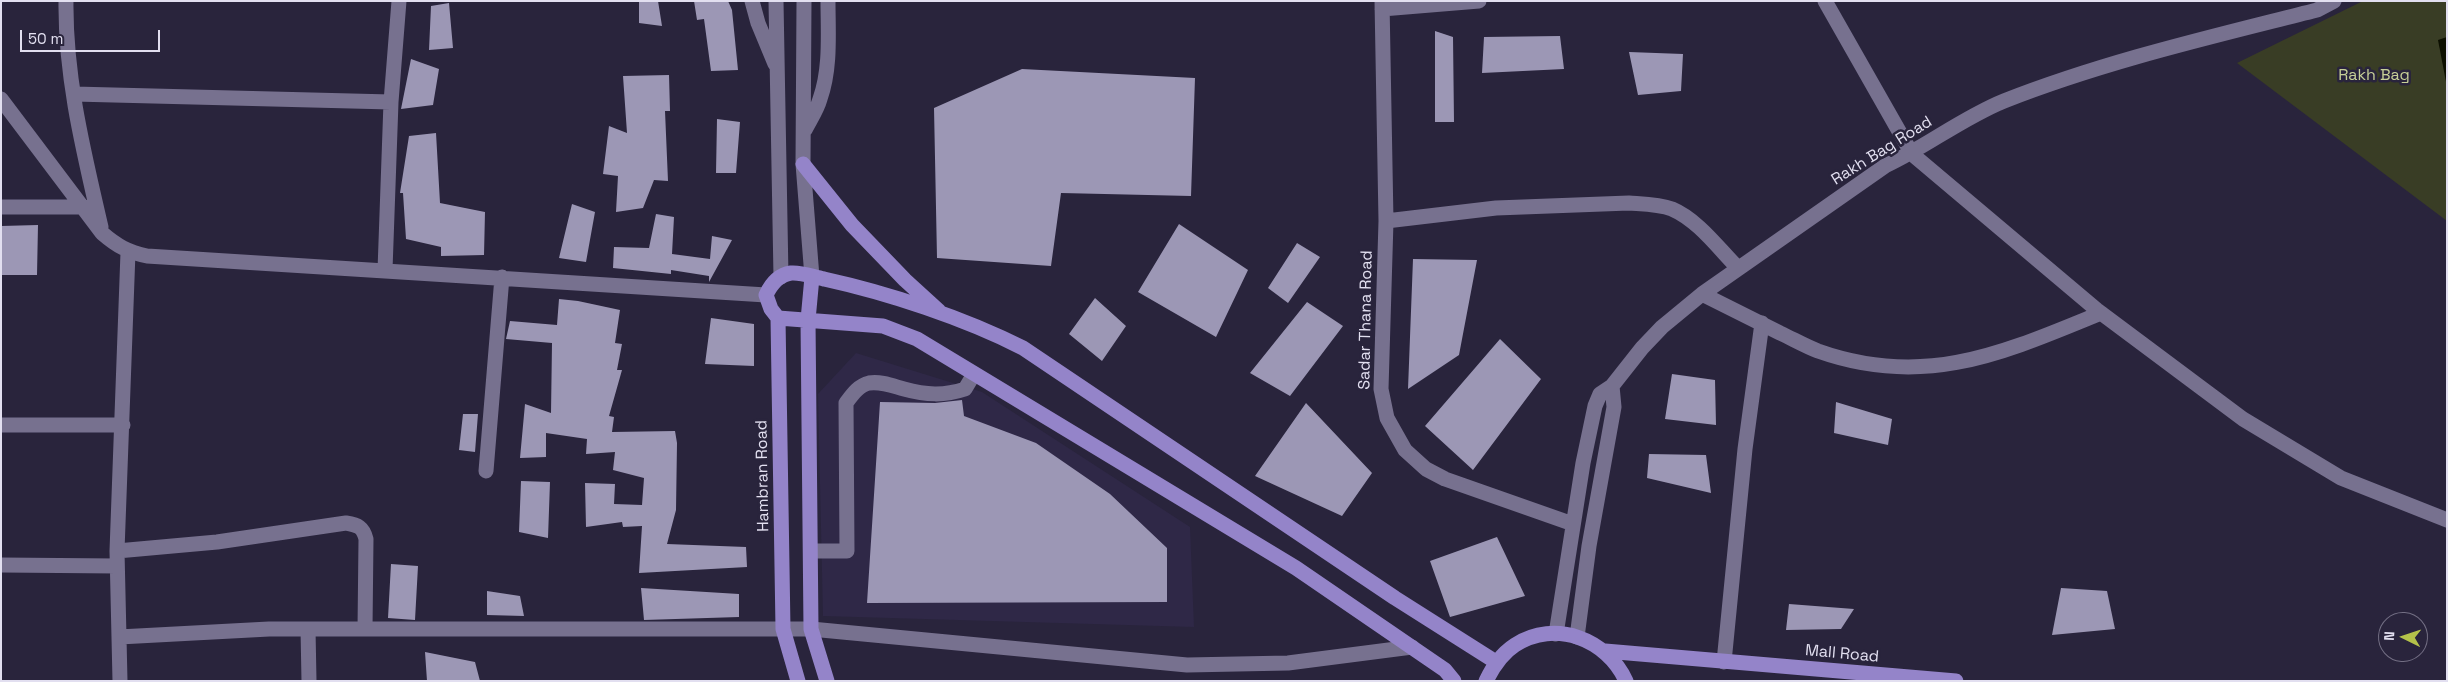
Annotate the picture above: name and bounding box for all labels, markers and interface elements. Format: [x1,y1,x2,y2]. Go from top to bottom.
scale bar [22,20,162,52]
text: 50 m [28,29,63,48]
park label: Rakh Bag [2338,66,2410,86]
street label: Rakh Bag Road [1828,112,1936,190]
street label: Sadar Thana Road [1355,250,1377,390]
street label: Hambran Road [752,420,774,532]
north arrow [2378,612,2428,662]
text: N [2380,631,2398,641]
street label: Mall Road [1804,641,1880,667]

